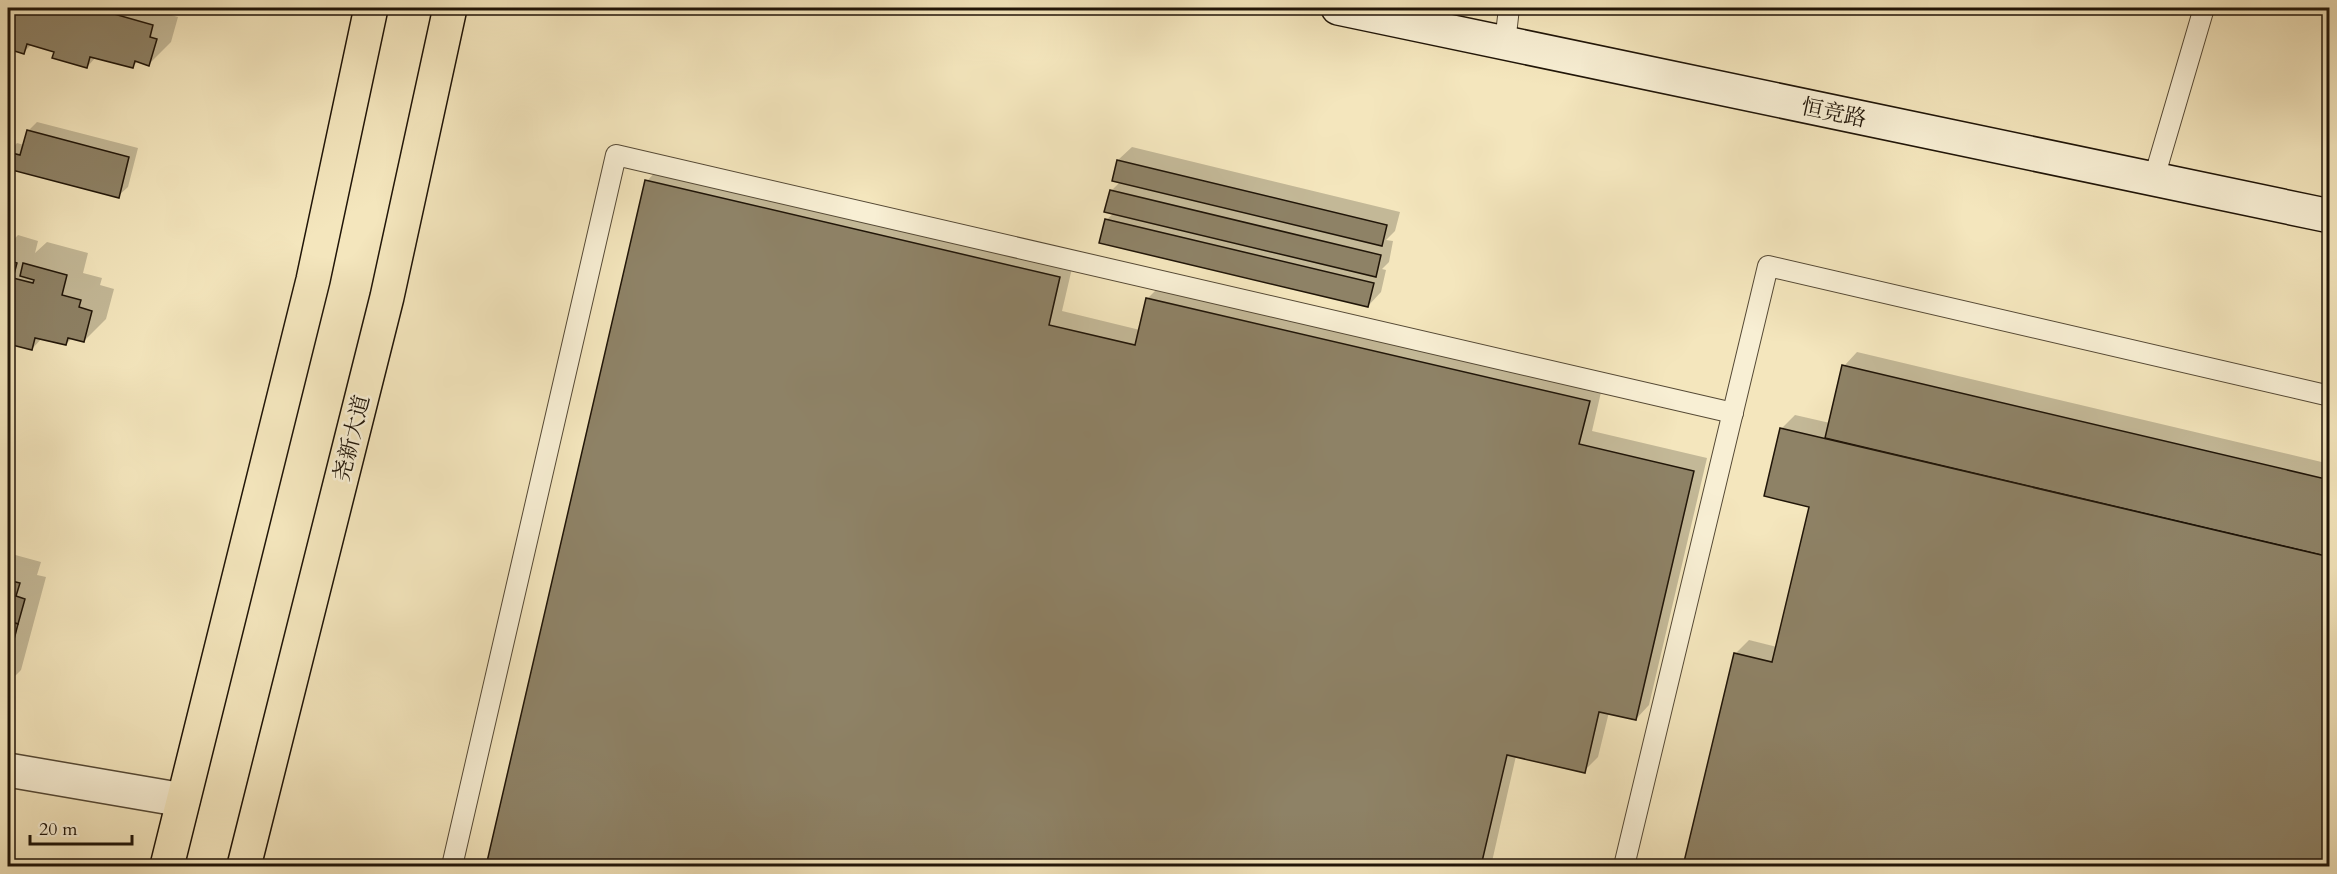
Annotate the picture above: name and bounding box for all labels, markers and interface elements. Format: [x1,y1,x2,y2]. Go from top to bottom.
street label: 恒竞路 [1798,91,1869,135]
street label: 尧新大道 [327,392,377,485]
scale bar [30,808,132,846]
text: 20 m [39,817,78,842]

